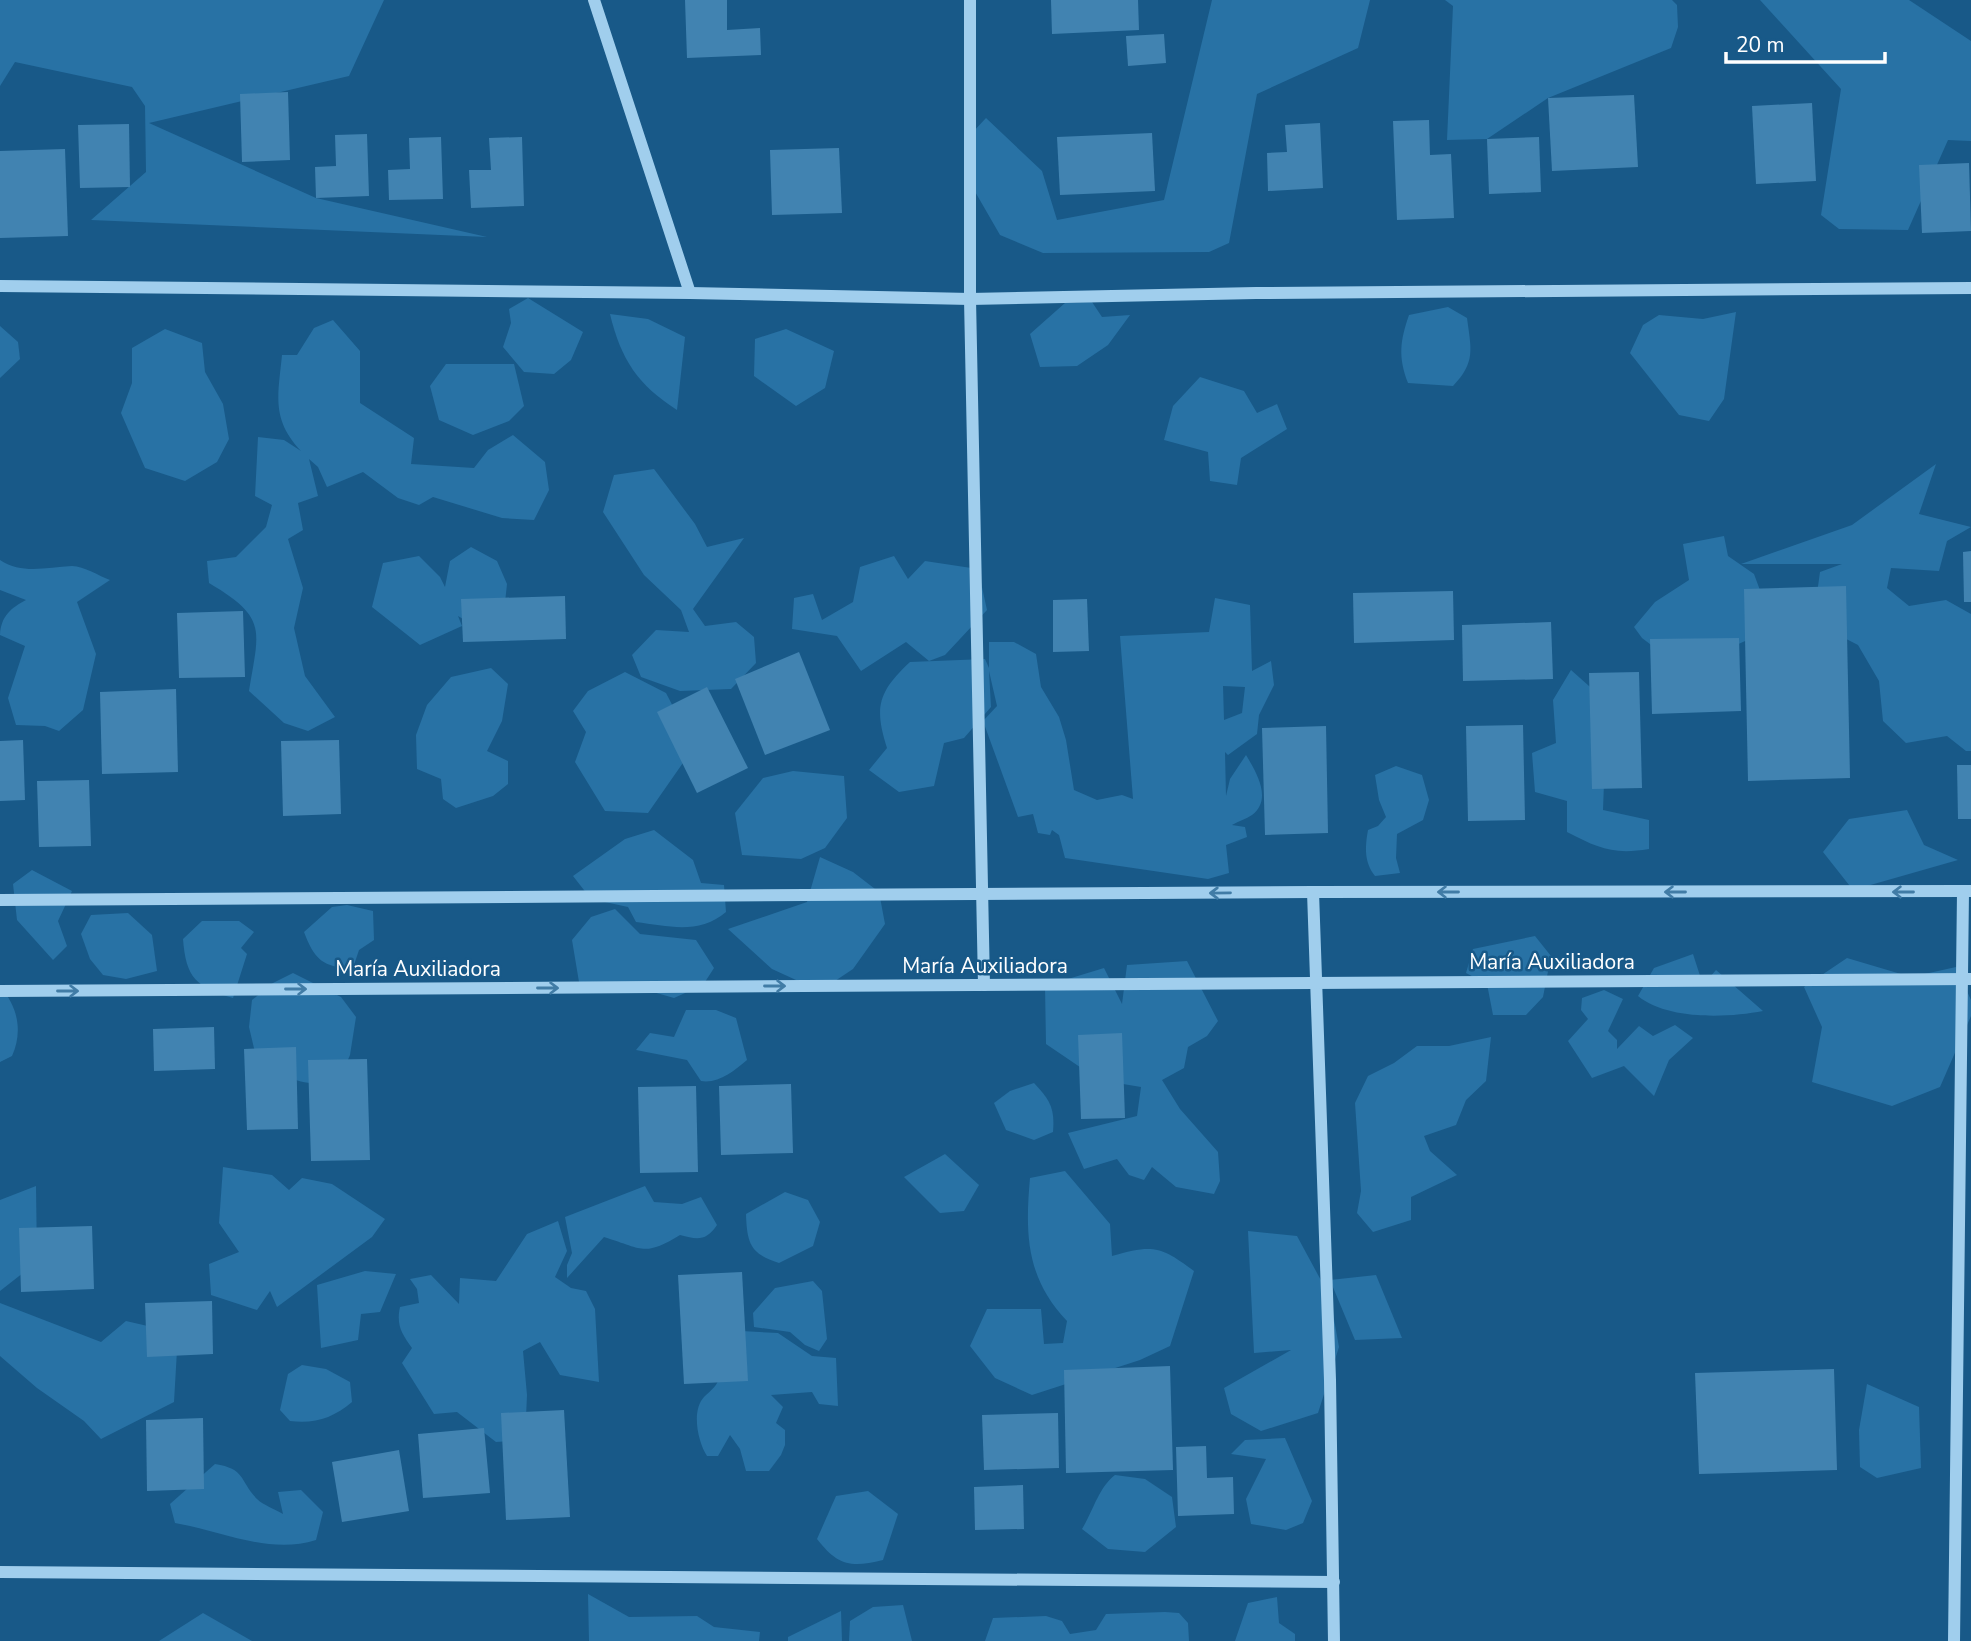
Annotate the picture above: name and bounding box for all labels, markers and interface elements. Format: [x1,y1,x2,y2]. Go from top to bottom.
scale bar [1726,21,1885,65]
text: 20 m [1736,31,1785,59]
one-way arrow [1437,885,1460,899]
one-way arrow [1664,885,1687,899]
one-way arrow [1892,885,1915,899]
one-way arrow [1209,886,1232,900]
street label: María Auxiliadora [1469,948,1635,976]
street label: María Auxiliadora [902,952,1068,980]
street label: María Auxiliadora [335,955,501,983]
one-way arrow [763,980,786,993]
one-way arrow [536,981,559,995]
one-way arrow [284,983,307,996]
one-way arrow [56,984,79,998]

